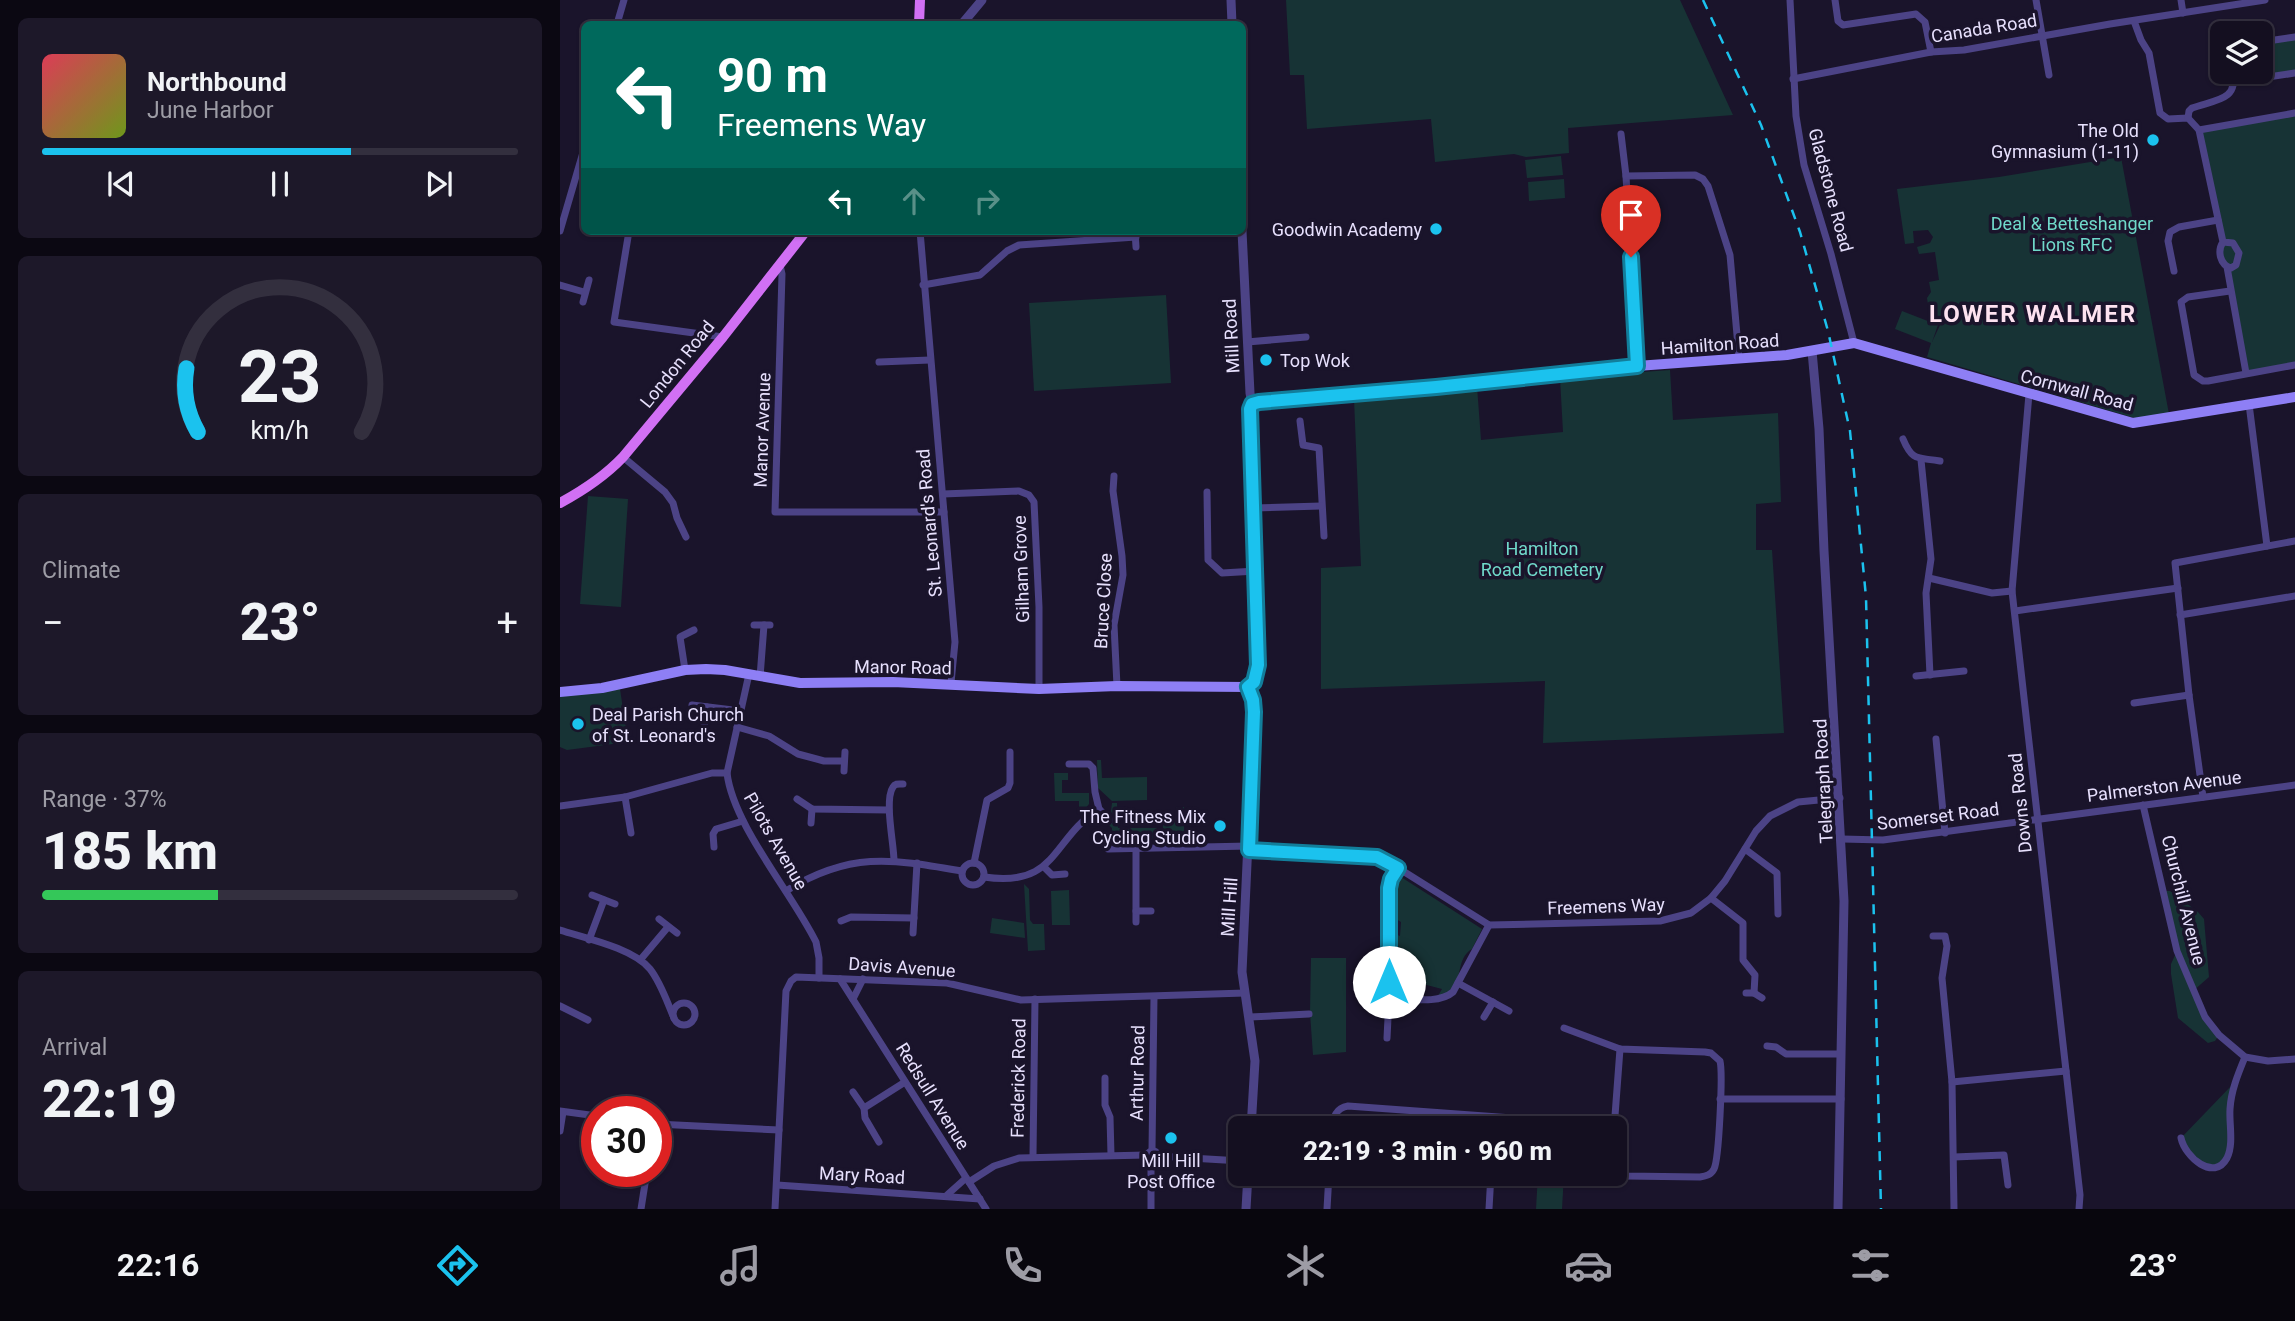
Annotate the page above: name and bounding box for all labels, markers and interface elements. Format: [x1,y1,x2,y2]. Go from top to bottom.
street label: Canada Road [1930,9,2038,47]
map controls [2210,21,2273,84]
button: layers [2210,21,2273,84]
text: 90 m [717,47,828,104]
icon: left [602,49,693,140]
text: Northbound [147,67,287,97]
text: June Harbor [147,97,274,124]
text: Freemens Way [717,106,926,144]
place label: The Old Gymnasium (1-11) [1991,120,2139,163]
street label: Gladstone Road [1804,126,1858,254]
marker: The Old Gymnasium (1-11) [2145,132,2161,148]
icon: previous [102,165,140,203]
icon: pause [261,165,299,203]
icon: next [420,165,458,203]
icon: left [822,182,860,220]
icon: ahead [895,182,933,220]
icon: right [968,182,1006,220]
pin [1601,185,1661,257]
icon: arrive [1612,196,1650,234]
park label: Deal & Betteshanger Lions RFC [1991,213,2153,255]
place label: Goodwin Academy [1272,219,1422,240]
marker: Goodwin Academy [1428,221,1444,237]
street label: Mill Road [1219,298,1243,374]
district label: LOWER WALMER [1929,300,2137,328]
street label: London Road [635,316,719,412]
street label: Hamilton Road [1660,329,1780,359]
text: 23 [238,335,322,421]
place label: Top Wok [1280,350,1351,371]
marker: Top Wok [1258,352,1274,368]
street label: Cornwall Road [2018,365,2136,415]
street label: Manor Avenue [749,372,775,488]
text: km/h [251,416,309,445]
street label: St. Leonard's Road [912,448,946,598]
street label: Gilham Grove [1009,515,1033,623]
park label: Hamilton Road Cemetery [1481,538,1604,580]
street label: Bruce Close [1090,553,1116,649]
text: Climate [42,557,121,584]
text: 23° [240,592,320,653]
text: − [42,601,64,645]
text: + [496,601,518,645]
street label: Manor Road [854,656,952,678]
place label: Deal Parish Church of St. Leonard's [592,704,744,746]
marker: Deal Parish Church of St. Leonard's [570,716,586,732]
street label: Telegraph Road [1809,718,1837,844]
street label: Downs Road [2004,752,2036,854]
street label: Palmerston Avenue [2086,766,2242,806]
text: Range · 37% [42,786,167,813]
street label: Pilots Avenue [740,789,812,893]
street label: Somerset Road [1876,798,2000,834]
place label: The Fitness Mix Cycling Studio [1080,806,1206,848]
marker: The Fitness Mix Cycling Studio [1212,818,1228,834]
text: 185 km [42,821,218,882]
street label: Churchill Avenue [2158,833,2210,967]
street label: Mill Hill [1216,877,1242,937]
street label: Freemens Way [1547,893,1666,919]
position arrow [1352,945,1426,1019]
street label: Davis Avenue [848,953,956,981]
street label: Frederick Road [1006,1018,1030,1138]
street label: Arthur Road [1126,1025,1148,1121]
text: Arrival [42,1034,107,1061]
street label: Redsull Avenue [892,1039,974,1153]
text: 22:19 [42,1069,177,1130]
speed limit sign: 30 [581,1096,672,1187]
marker: Mill Hill Post Office [1163,1130,1179,1146]
text: 22:19 · 3 min · 960 m [1303,1136,1552,1166]
place label: Mill Hill Post Office [1127,1150,1215,1192]
street label: Mary Road [818,1162,906,1188]
icon: directions [433,1241,482,1290]
icon: music [716,1241,765,1290]
icon: phone [998,1241,1047,1290]
icon: climate [1281,1241,1330,1290]
icon: car [1564,1241,1613,1290]
icon: filters [1846,1241,1895,1290]
text: 22:16 [117,1246,199,1284]
text: 23° [2129,1246,2178,1284]

